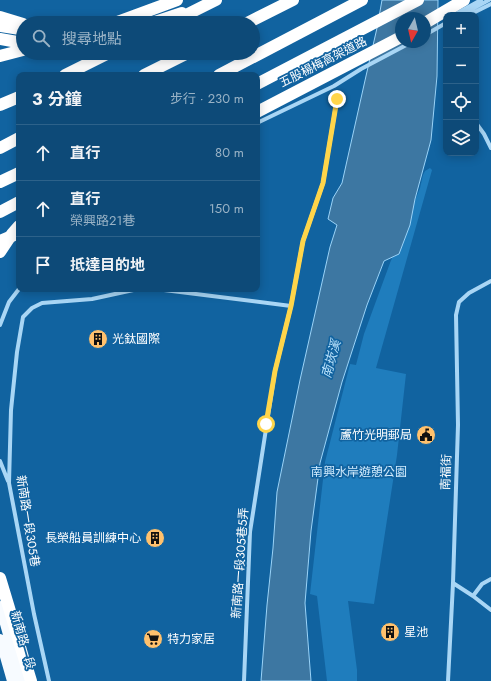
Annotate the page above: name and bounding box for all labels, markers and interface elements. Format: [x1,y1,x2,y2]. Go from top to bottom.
north arrow [395,12,431,48]
map controls [443,12,479,156]
button: + [443,12,479,48]
search box [16,16,260,60]
icon: search [30,27,52,49]
text: 搜尋地點 [62,28,122,50]
street label: 五股楊梅高架道路 [276,32,370,92]
button: − [443,48,479,84]
button: locate [443,84,479,120]
text: 3 分鐘 [32,87,82,111]
text: 步行 · 230 m [170,89,244,108]
route end [328,90,346,108]
button: layers [443,120,479,156]
icon: ahead [32,142,54,164]
text: 直行 [70,142,100,164]
text: 80 m [215,143,244,162]
text: 直行 [70,188,100,210]
icon: ahead [32,198,54,220]
text: 150 m [209,199,244,218]
text: 榮興路21巷 [70,211,135,230]
icon: arrive [32,254,54,276]
text: 抵達目的地 [70,254,145,276]
building icon: 光鈦國際 [87,328,109,350]
place label: 光鈦國際 [112,330,160,348]
water label: 南崁溪 [316,336,346,380]
route start [257,415,275,433]
public building icon: 蘆竹光明郵局 [415,424,437,446]
place label: 蘆竹光明郵局 [340,426,412,444]
street label: 南福街 [436,454,456,490]
park label: 南興水岸遊憩公園 [311,463,407,481]
street label: 新南路一段305巷 [12,474,44,568]
street label: 新南路一段305巷5弄 [227,507,253,619]
building icon: 長榮船員訓練中心 [144,527,166,549]
place label: 長榮船員訓練中心 [45,529,141,547]
street label: 新南路一段 [6,609,40,671]
building icon: 星池 [379,621,401,643]
place label: 星池 [404,623,428,641]
supermarket icon: 特力家居 [142,628,164,650]
place label: 特力家居 [167,630,215,648]

